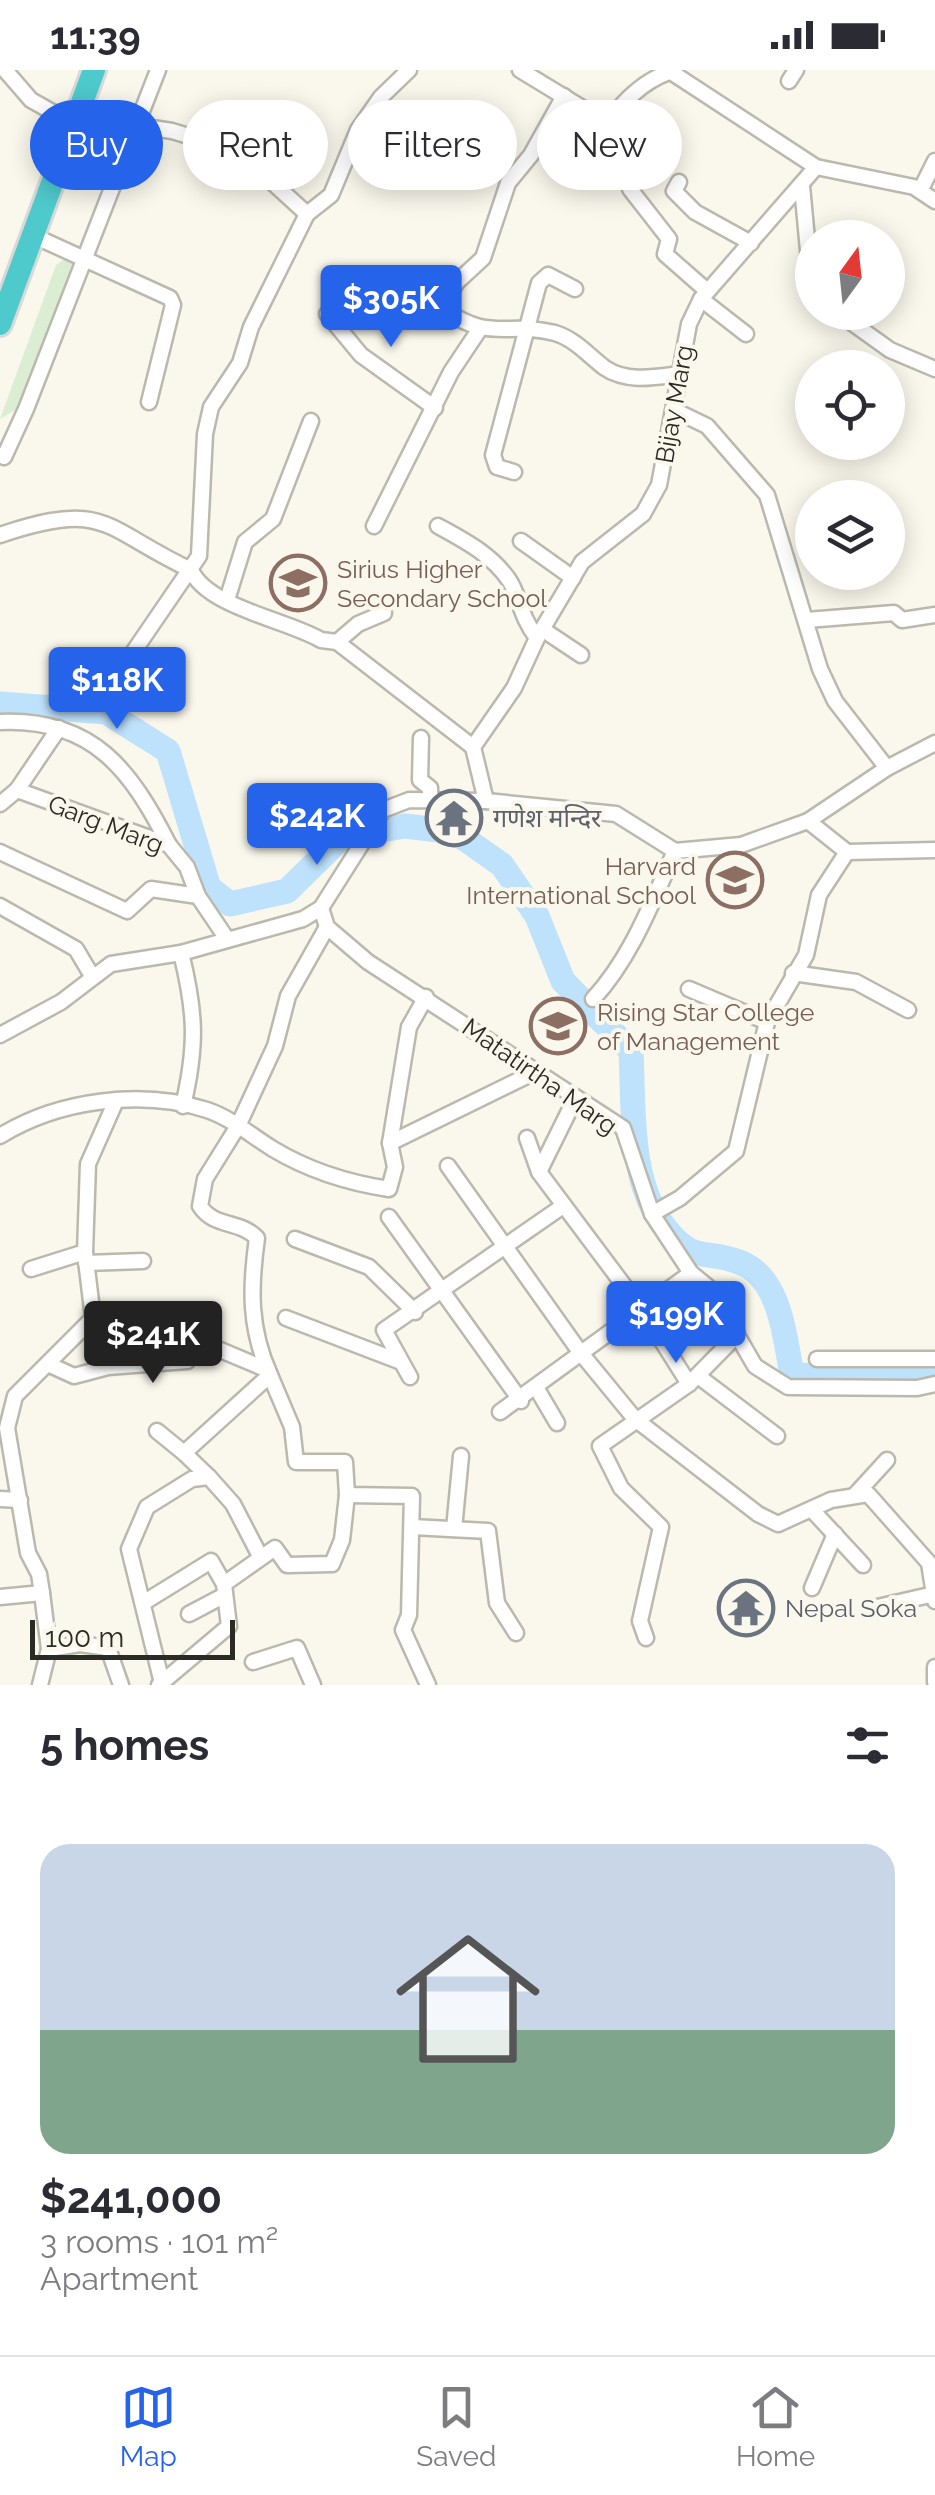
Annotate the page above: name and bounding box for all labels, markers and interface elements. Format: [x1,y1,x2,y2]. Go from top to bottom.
text: 11:39 [50,13,141,58]
chip: Buy [30,100,163,190]
chip: Rent [183,100,328,190]
chip: Filters [348,100,517,190]
chip: New [537,100,682,190]
north arrow [795,220,905,330]
map controls [795,220,905,590]
pin: $305K [321,265,461,350]
text: $305K [343,279,439,316]
street label: Bijay Marg [649,343,699,465]
button: locate [795,350,905,460]
button: layers [795,480,905,590]
school or university icon: Sirius Higher Secondary School [268,553,328,613]
place label: Sirius Higher Secondary School [337,554,547,613]
pin: $118K [47,647,187,732]
text: $118K [71,661,163,698]
pin: $242K [247,783,387,868]
street label: Garg Marg [44,788,168,860]
temple icon: गणेश मन्दिर [424,788,484,848]
text: $242K [269,797,365,834]
place label: गणेश मन्दिर [493,803,602,833]
school or university icon: Harvard International School [705,850,765,910]
place label: Harvard International School [466,851,696,910]
school or university icon: Rising Star College of Management [528,996,588,1056]
place label: Rising Star College of Management [597,997,815,1056]
street label: Matatirtha Marg [457,1011,623,1141]
pin: $199K [606,1281,746,1366]
text: $199K [628,1295,724,1332]
pin: $241K [83,1301,223,1386]
text: $241K [106,1315,200,1352]
temple icon: Nepal Soka [716,1578,776,1638]
place label: Nepal Soka [785,1593,917,1623]
scale bar [30,1615,235,1660]
text: 100 m [45,1621,124,1654]
icon: filters [840,1718,895,1773]
text: 5 homes [40,1721,209,1770]
icon: home [378,1909,558,2089]
text: $241,000 [40,2174,222,2223]
text: 3 rooms · 101 m² [40,2223,278,2260]
text: Apartment [40,2260,198,2297]
tab: Map [120,2380,177,2473]
tab: Saved [416,2380,496,2473]
tab: Home [736,2380,815,2473]

